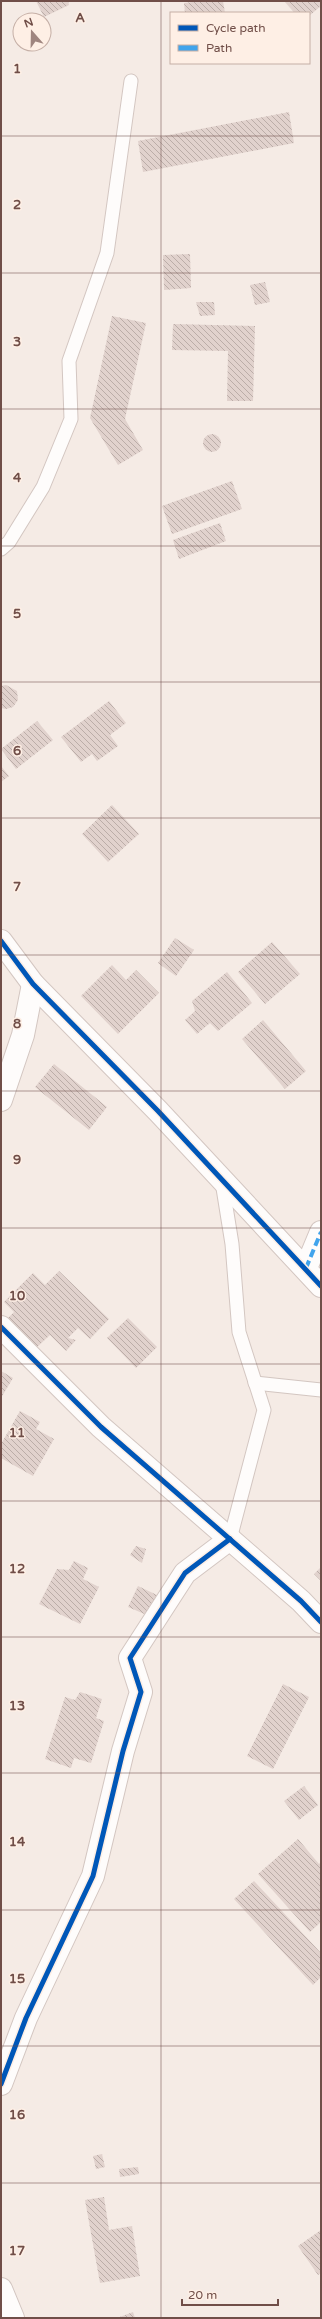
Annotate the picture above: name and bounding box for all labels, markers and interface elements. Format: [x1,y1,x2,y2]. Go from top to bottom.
text: A [75,10,85,26]
north arrow [12,12,52,52]
legend [170,12,310,64]
text: N [22,15,35,31]
text: Cycle path [206,21,265,35]
text: Path [206,41,232,55]
text: 1 [13,61,21,77]
text: 2 [13,197,21,213]
text: 3 [13,334,21,350]
text: 4 [13,470,22,486]
text: 5 [13,606,21,622]
text: 6 [13,743,21,759]
text: 7 [13,879,21,895]
text: 8 [13,1016,21,1032]
text: 9 [13,1152,21,1168]
text: 10 [9,1288,25,1304]
text: 11 [9,1425,25,1441]
text: 12 [9,1561,25,1577]
text: 13 [9,1698,25,1714]
text: 14 [9,1834,26,1850]
text: 15 [9,1971,25,1987]
text: 16 [9,2107,25,2123]
text: 17 [9,2243,25,2259]
scale bar [182,2281,278,2307]
text: 20 m [188,2288,217,2302]

